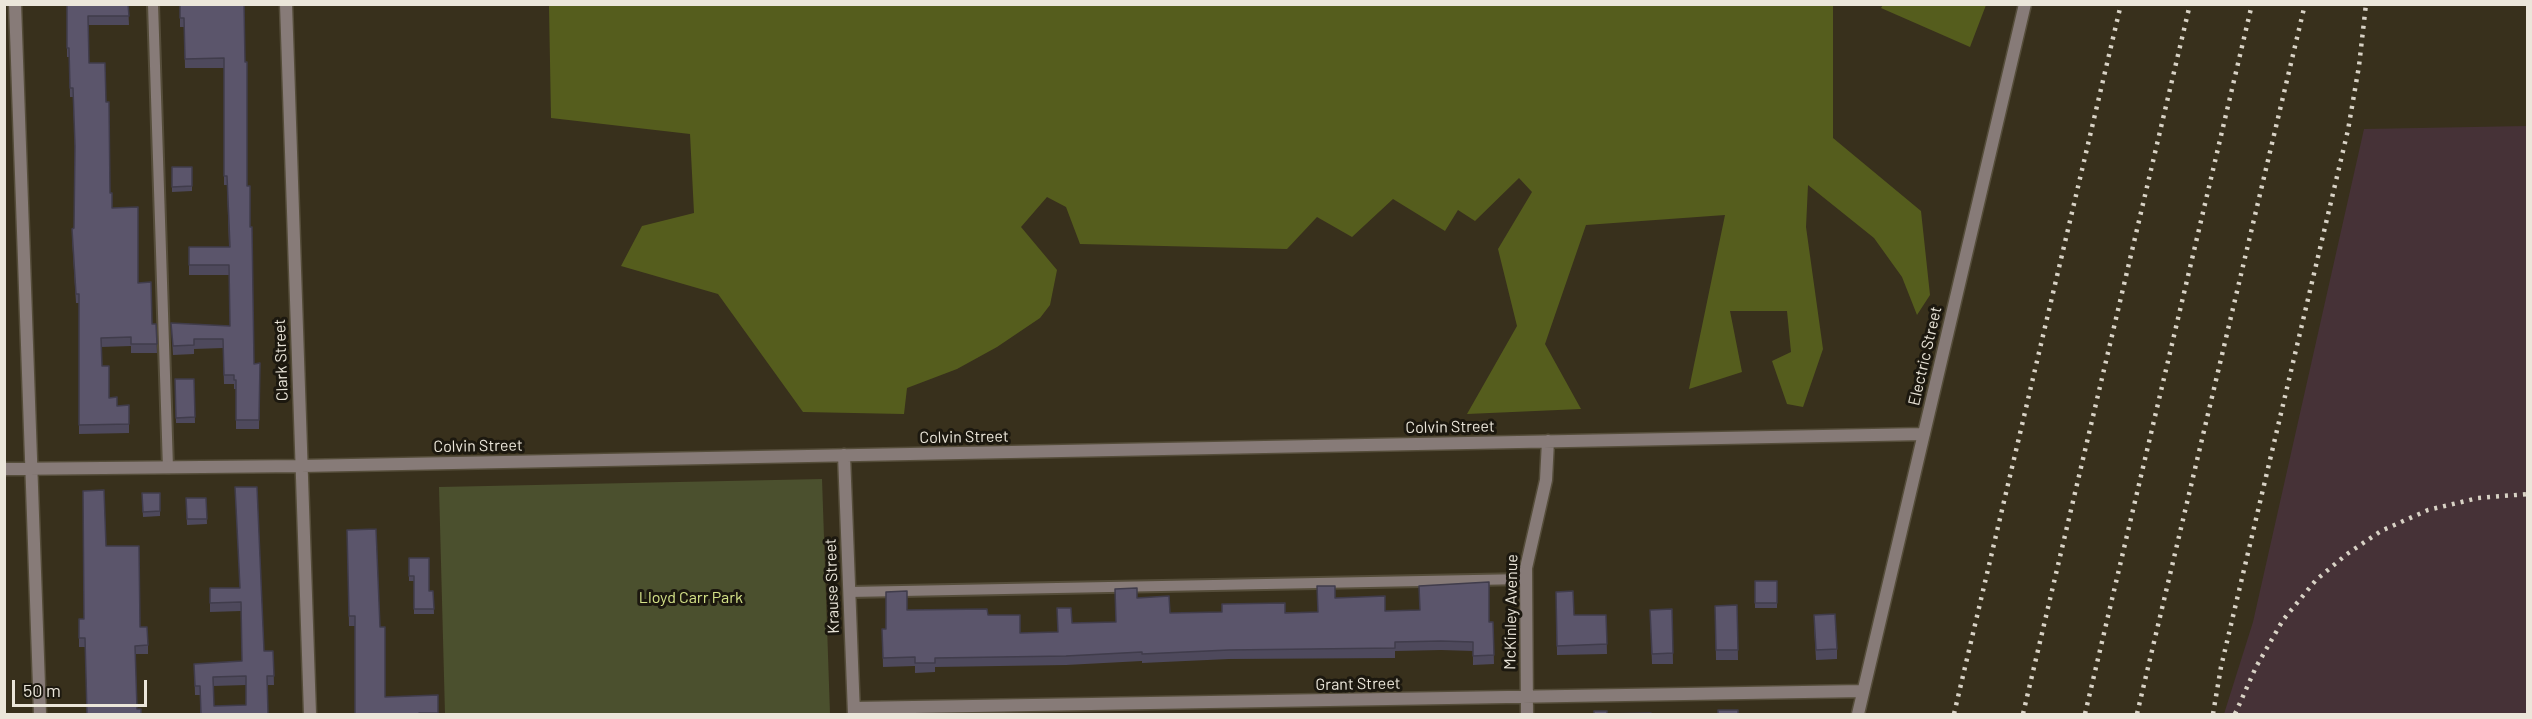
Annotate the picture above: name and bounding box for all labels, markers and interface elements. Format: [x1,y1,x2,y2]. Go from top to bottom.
street label: Electric Street [1904,305,1946,407]
street label: Clark Street [270,319,292,401]
street label: Colvin Street [1405,417,1495,437]
street label: Colvin Street [919,427,1009,447]
street label: Colvin Street [433,436,523,456]
street label: Krause Street [821,538,843,634]
street label: McKinley Avenue [1500,554,1522,670]
park label: Lloyd Carr Park [639,588,743,608]
scale bar [15,668,150,706]
street label: Grant Street [1315,674,1401,694]
text: 50 m [23,679,61,701]

